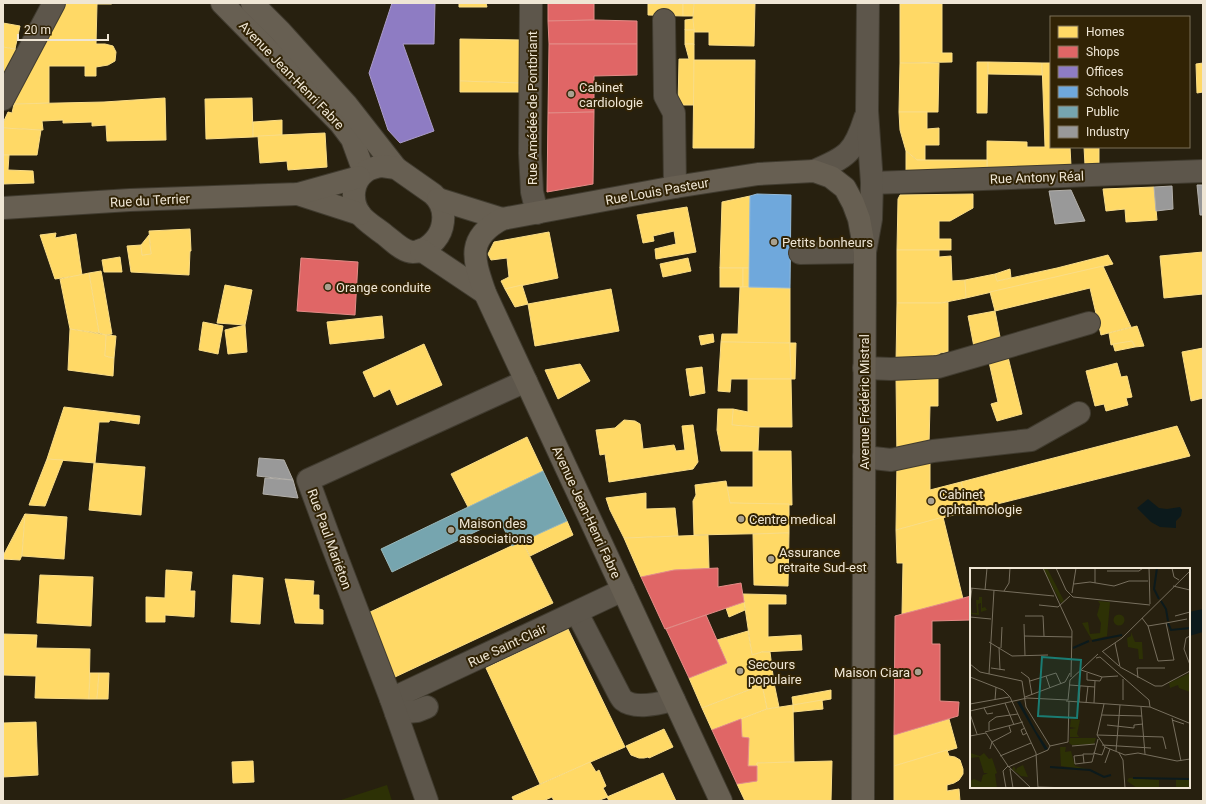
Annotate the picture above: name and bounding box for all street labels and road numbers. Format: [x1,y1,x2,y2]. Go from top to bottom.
street label: Avenue Jean-Henri Fabre [236,18,347,133]
street label: Rue Amédée de Pontbriant [525,31,540,185]
street label: Rue Antony Réal [990,168,1084,187]
street label: Rue Louis Pasteur [604,175,710,208]
street label: Rue du Terrier [110,191,191,210]
street label: Avenue Frédéric Mistral [857,334,872,470]
street label: Avenue Jean-Henri Fabre [549,444,624,581]
street label: Rue Paul Mariéton [304,487,355,591]
street label: Rue Saint-Clair [466,621,549,670]

